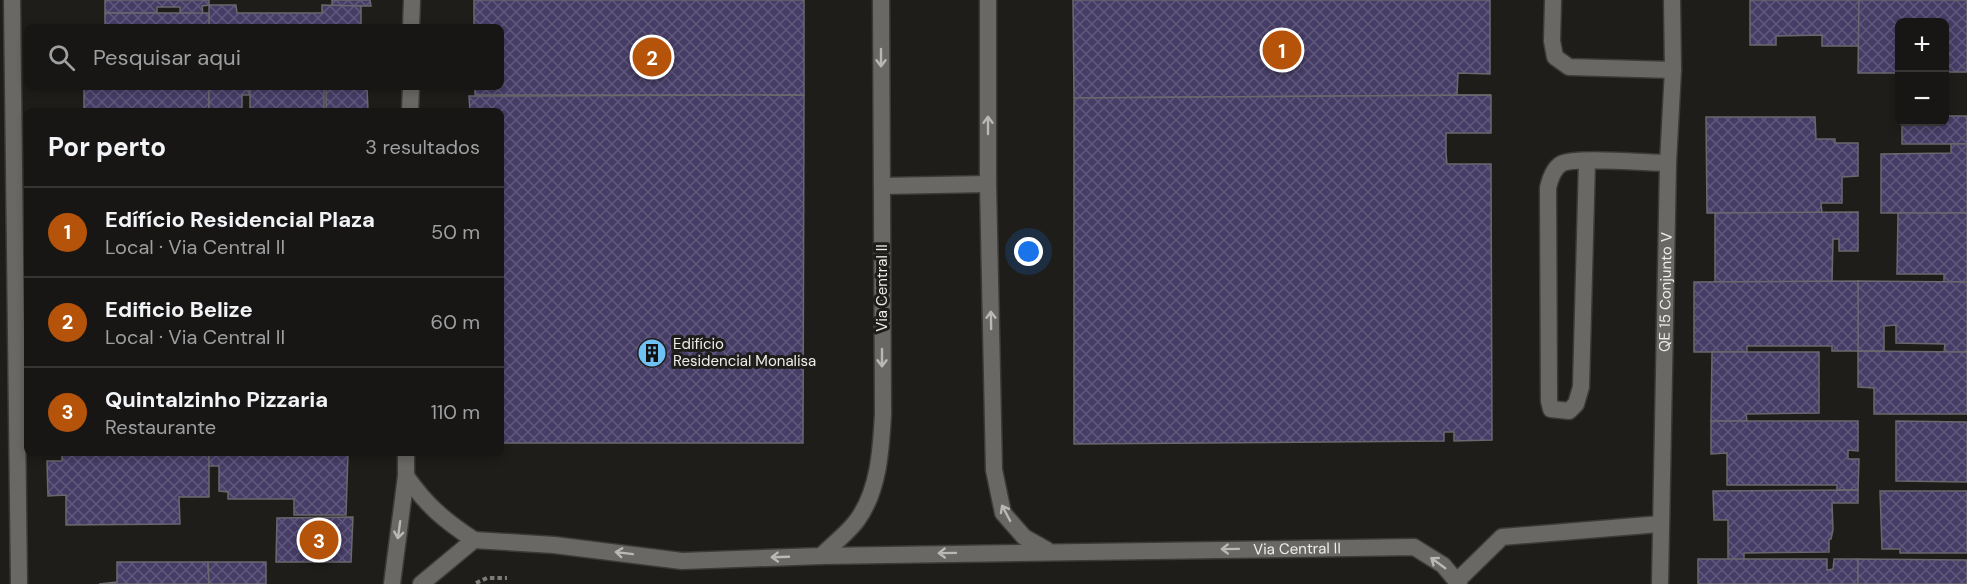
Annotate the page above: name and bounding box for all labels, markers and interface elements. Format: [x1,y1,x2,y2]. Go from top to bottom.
map controls [1895,18,1949,126]
button: + [1895,18,1949,72]
search box [24,24,504,90]
pin: 1 [1262,28,1302,72]
pin: 2 [632,34,672,80]
icon: search [45,41,78,74]
text: Pesquisar aqui [93,43,241,72]
one-way arrow [875,48,887,68]
button: − [1895,72,1949,126]
one-way arrow [982,116,994,136]
text: Por perto [48,130,166,164]
text: 3 resultados [365,134,480,160]
text: Edífício Residencial Plaza [105,205,375,234]
text: 1 [64,219,71,245]
text: 50 m [431,219,480,245]
street label: QE 15 Conjunto V [1654,232,1677,352]
text: Local · Via Central II [105,234,285,260]
your location [1014,237,1043,266]
street label: Via Central II [872,244,892,332]
text: Edificio Belize [105,295,253,324]
text: 2 [62,309,73,335]
text: 60 m [431,309,480,335]
one-way arrow [985,311,997,331]
text: Local · Via Central II [105,324,285,350]
place label: Edifício Residencial Monalisa [673,334,816,371]
building icon: Edifício Residencial Monalisa [636,337,668,369]
one-way arrow [876,348,888,368]
text: Quintalzinho Pizzaria [105,385,328,414]
text: 3 [61,399,74,425]
text: 110 m [431,399,480,425]
text: Restaurante [105,414,216,440]
one-way arrow [999,504,1011,522]
pin: 3 [300,518,338,562]
one-way arrow [393,520,404,539]
street label: Via Central II [1253,538,1341,559]
one-way arrow [1220,543,1240,555]
one-way arrow [938,547,958,559]
one-way arrow [615,548,634,559]
one-way arrow [771,552,791,563]
one-way arrow [1431,557,1447,569]

